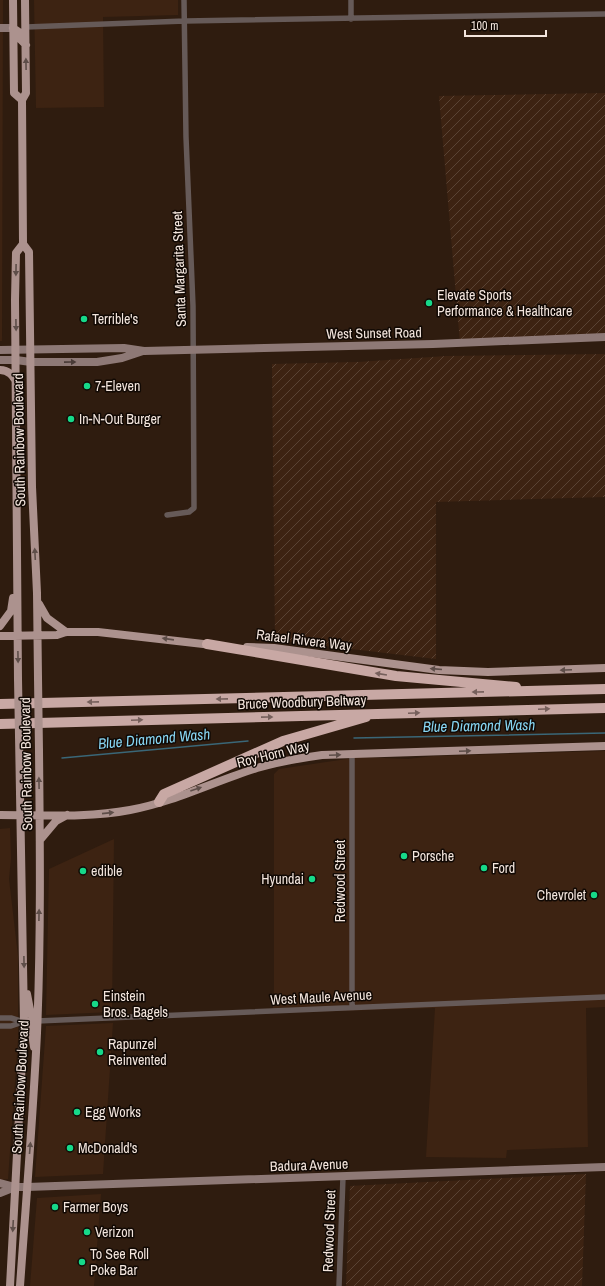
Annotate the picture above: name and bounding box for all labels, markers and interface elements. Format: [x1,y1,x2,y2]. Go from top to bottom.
scale bar [465,12,546,38]
text: 100 m [471,18,498,34]
one-way arrow [23,57,29,70]
street label: Santa Margarita Street [168,211,190,327]
one-way arrow [13,264,19,277]
place label: Elevate Sports Performance & Healthcare [437,286,572,320]
marker: Elevate Sports Performance & Healthcare [424,298,434,308]
place label: Terrible's [92,310,138,328]
marker: Terrible's [79,314,89,324]
one-way arrow [13,319,19,332]
street label: West Sunset Road [326,323,422,343]
one-way arrow [64,359,77,365]
street label: South Rainbow Boulevard [9,373,29,507]
place label: 7-Eleven [95,377,140,395]
marker: 7-Eleven [82,381,92,391]
place label: In-N-Out Burger [79,410,161,428]
marker: In-N-Out Burger [66,414,76,424]
one-way arrow [32,547,38,560]
street label: Rafael Rivera Way [255,625,353,655]
one-way arrow [162,636,174,642]
one-way arrow [15,651,21,664]
one-way arrow [430,666,442,672]
one-way arrow [560,666,572,673]
one-way arrow [375,671,387,677]
one-way arrow [471,689,484,695]
street label: Bruce Woodbury Beltway [237,691,367,713]
one-way arrow [216,695,228,702]
street label: South Rainbow Boulevard [16,697,36,831]
one-way arrow [87,698,99,705]
one-way arrow [538,706,550,713]
one-way arrow [408,710,421,716]
one-way arrow [261,714,274,720]
water label: Blue Diamond Wash [423,714,536,737]
one-way arrow [131,717,143,724]
water label: Blue Diamond Wash [97,723,211,754]
street label: Roy Horn Way [235,736,311,772]
one-way arrow [459,748,472,754]
one-way arrow [329,752,342,758]
one-way arrow [36,776,42,789]
one-way arrow [191,786,203,792]
one-way arrow [102,810,114,816]
street label: Redwood Street [331,840,349,922]
place label: Porsche [412,847,454,865]
marker: Porsche [399,851,409,861]
place label: Ford [492,859,515,877]
place label: edible [91,862,122,880]
marker: Ford [479,863,489,873]
marker: edible [78,866,88,876]
place label: Hyundai [261,870,304,888]
marker: Hyundai [307,874,317,884]
place label: Chevrolet [537,886,586,904]
marker: Chevrolet [589,890,599,900]
one-way arrow [36,908,42,921]
one-way arrow [21,956,27,969]
street label: West Maule Avenue [270,985,372,1009]
place label: Einstein Bros. Bagels [103,987,168,1021]
marker: Einstein Bros. Bagels [90,999,100,1009]
street label: South Rainbow Boulevard [8,1020,32,1154]
place label: Rapunzel Reinvented [108,1035,167,1069]
marker: Rapunzel Reinvented [95,1047,105,1057]
place label: Egg Works [85,1103,141,1121]
marker: Egg Works [72,1107,82,1117]
place label: McDonald's [78,1139,138,1157]
one-way arrow [27,1142,34,1154]
marker: McDonald's [65,1143,75,1153]
street label: Badura Avenue [270,1155,348,1175]
street label: Redwood Street [319,1190,339,1272]
place label: Farmer Boys [63,1198,128,1216]
marker: Farmer Boys [50,1202,60,1212]
one-way arrow [9,1220,16,1232]
place label: Verizon [95,1223,134,1241]
marker: Verizon [82,1227,92,1237]
place label: To See Roll Poke Bar [90,1245,149,1279]
marker: To See Roll Poke Bar [77,1257,87,1267]

